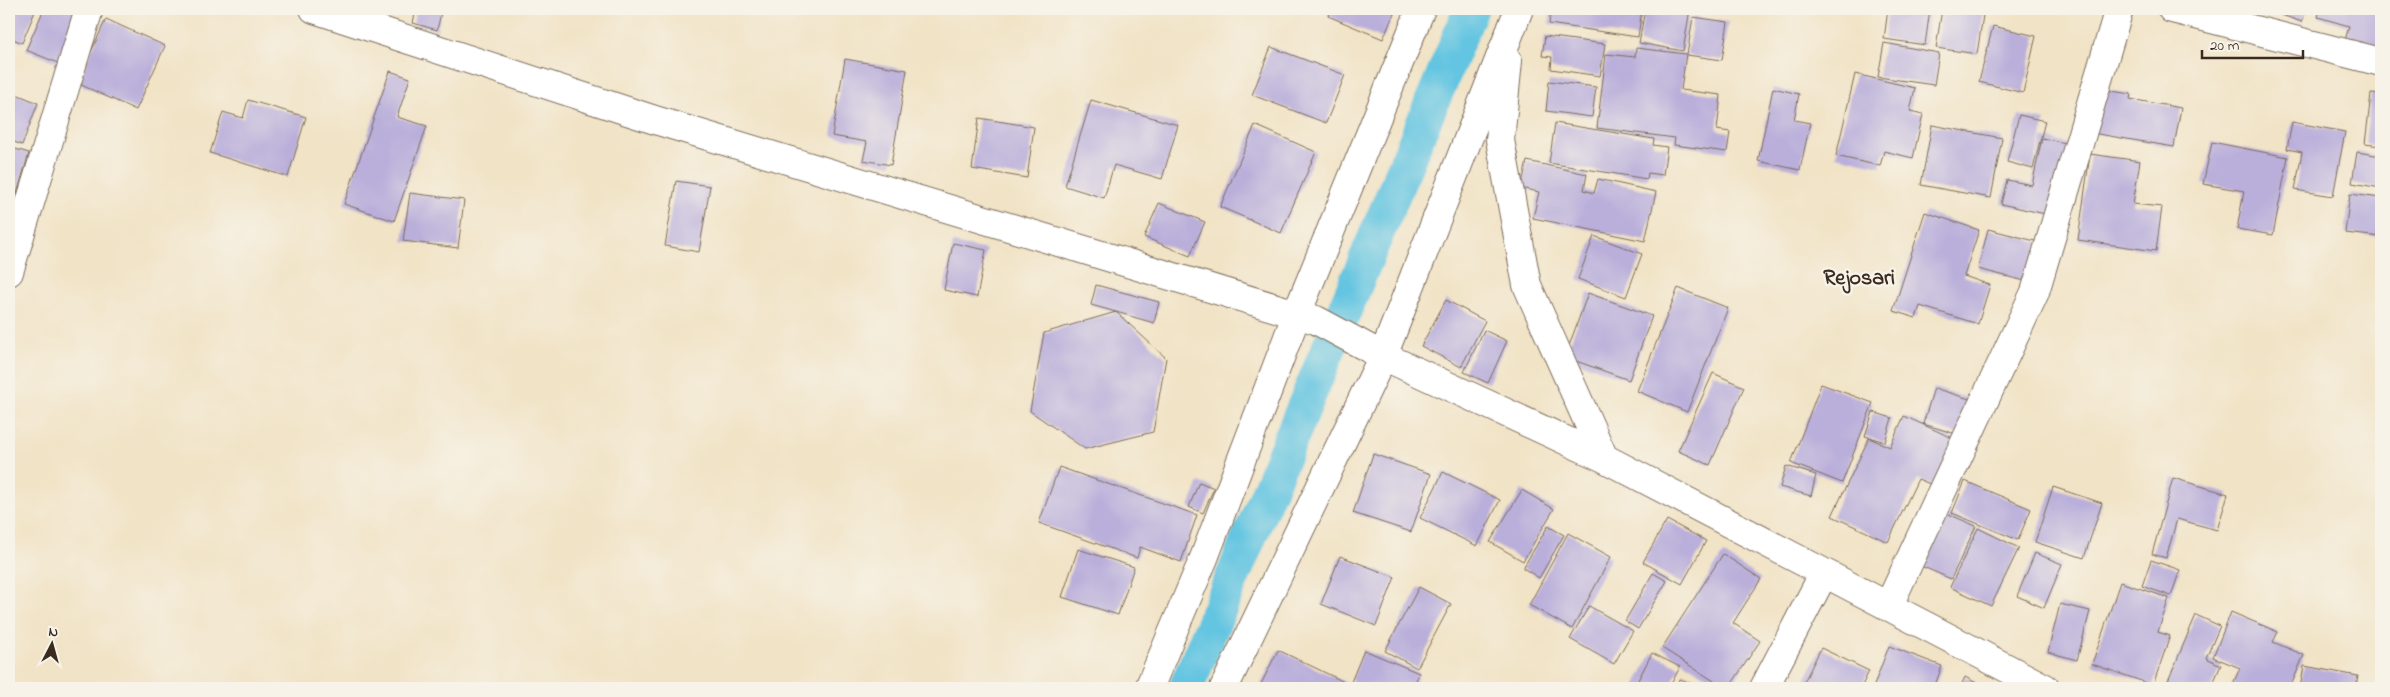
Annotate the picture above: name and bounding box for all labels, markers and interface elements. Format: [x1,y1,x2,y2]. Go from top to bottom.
scale bar [2202,28,2304,60]
text: 20 m [2210,35,2240,57]
district label: Rejosari [1823,263,1895,295]
north arrow [28,620,78,670]
text: N [47,622,59,643]

